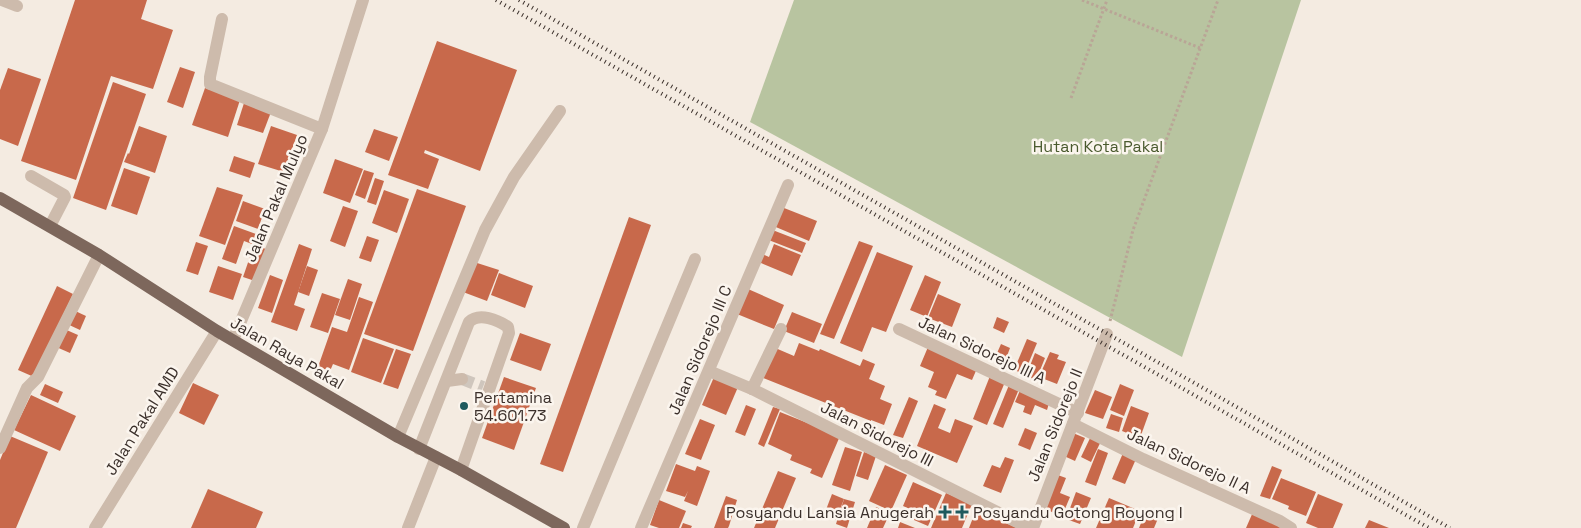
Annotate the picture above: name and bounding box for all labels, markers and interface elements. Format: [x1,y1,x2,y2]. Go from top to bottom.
street label: Jalan Pakal Mulyo [240,131,312,265]
park label: Hutan Kota Pakal [1033,136,1163,157]
street label: Jalan Sidorejo III C [663,282,737,418]
street label: Jalan Sidorejo III A [915,311,1049,389]
street label: Jalan Raya Pakal [226,312,348,394]
street label: Jalan Pakal AMD [100,363,184,479]
street label: Jalan Sidorejo II [1023,365,1087,485]
place label: Pertamina 54.601.73 [474,387,552,426]
street label: Jalan Sidorejo III [817,396,937,472]
marker: Pertamina 54.601.73 [458,400,470,412]
street label: Jalan Sidorejo II A [1124,423,1254,499]
place label: Posyandu Lansia Anugerah [726,502,934,523]
place label: Posyandu Gotong Royong I [973,502,1183,523]
marker: Posyandu Lansia Anugerah [938,505,952,519]
marker: Posyandu Gotong Royong I [955,505,969,519]

